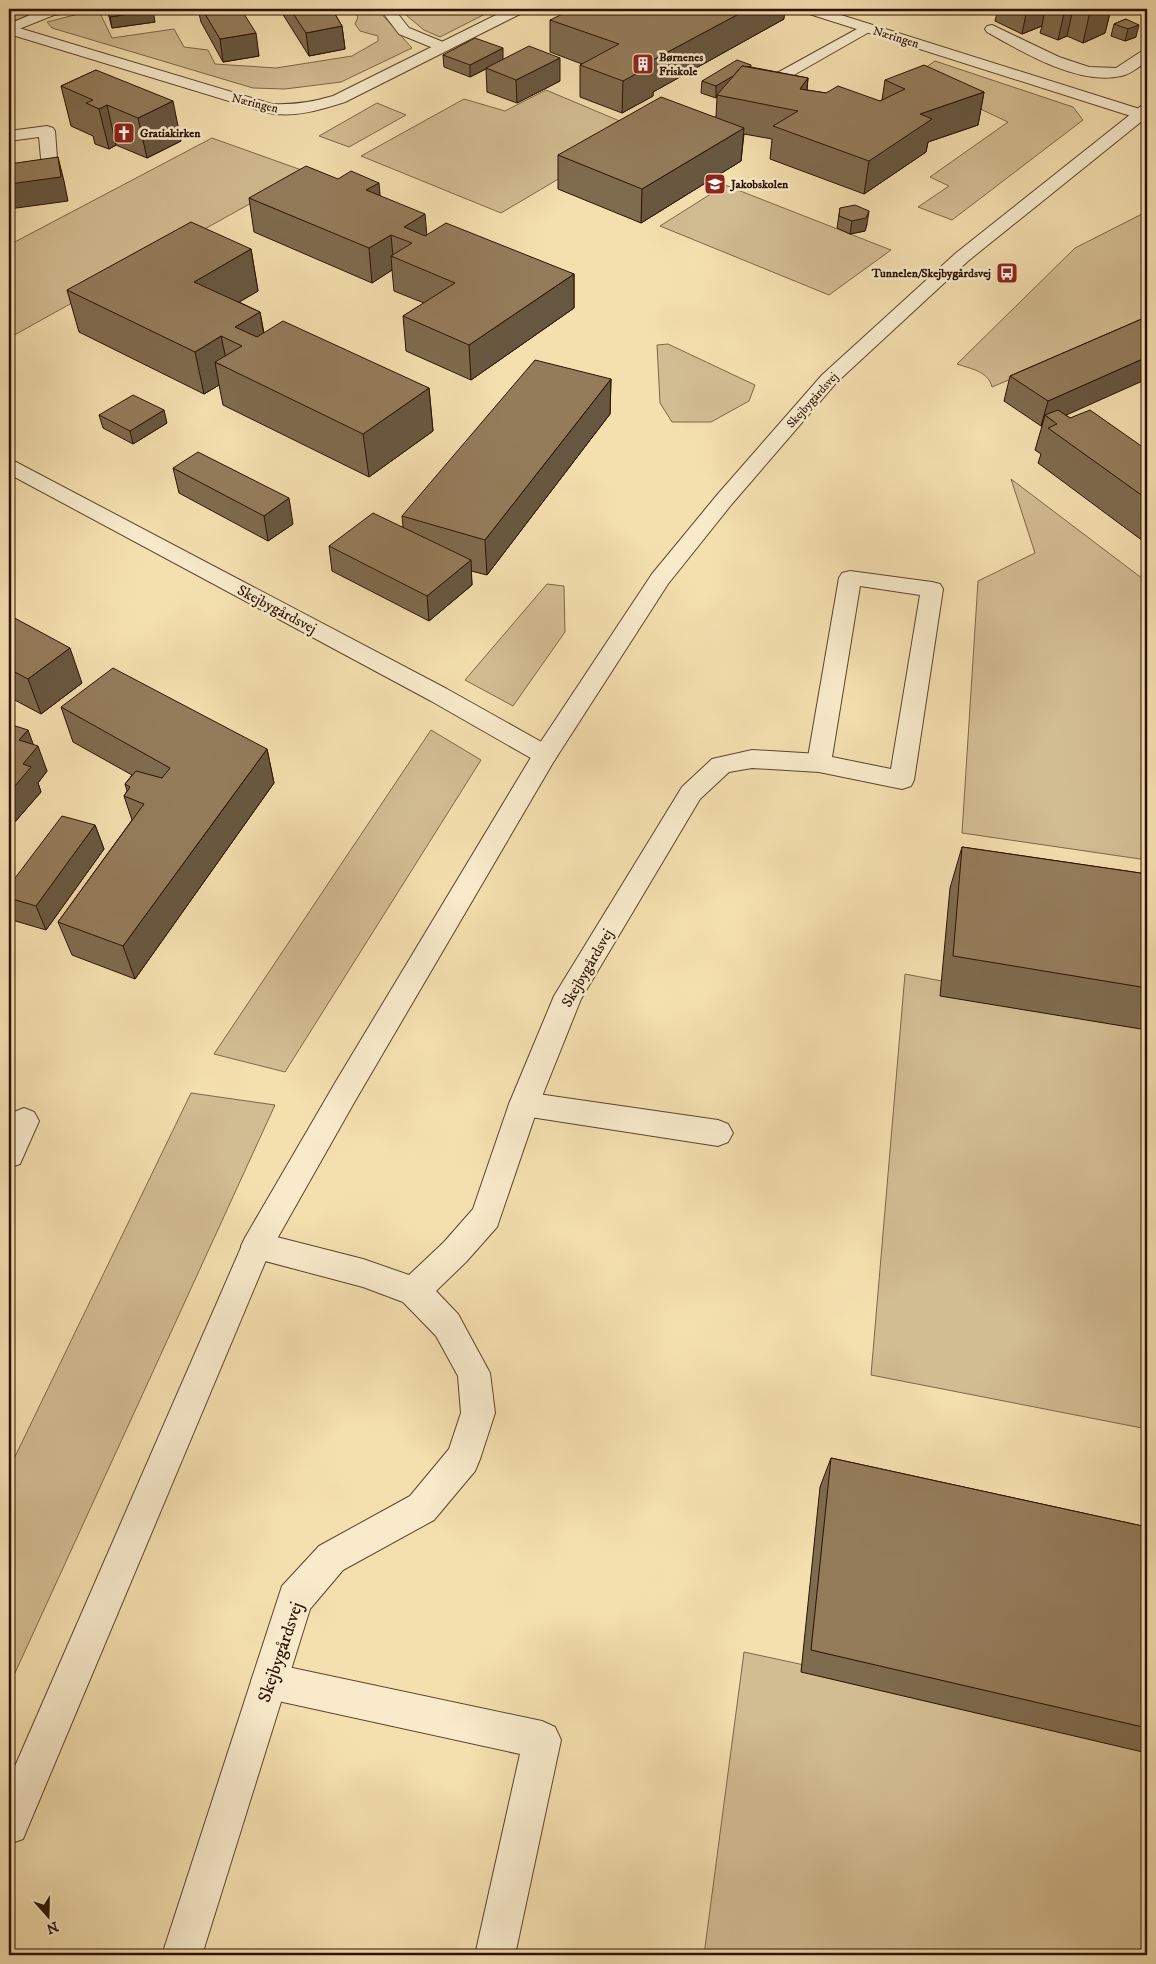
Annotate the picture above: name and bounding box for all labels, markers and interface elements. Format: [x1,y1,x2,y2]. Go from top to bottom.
street label: Næringen [871,23,921,52]
place label: Børnenes Friskole [659,50,703,79]
building icon: Børnenes Friskole [631,52,655,76]
street label: Næringen [230,90,280,117]
church icon: Gratiakirken [112,121,136,145]
place label: Gratiakirken [140,126,201,141]
school or university icon: Jakobskolen [703,172,727,196]
place label: Jakobskolen [729,177,789,192]
bus stop icon: Tunnelen/Skejbygårdsvej [995,261,1019,285]
place label: Tunnelen/Skejbygårdsvej [871,266,991,281]
street label: Skejbygårdsvej [783,369,841,431]
street label: Skejbygårdsvej [234,581,320,638]
street label: Skejbygårdsvej [557,926,617,1011]
street label: Skejbygårdsvej [254,1599,308,1705]
north arrow [22,1892,72,1942]
text: N [43,1917,61,1938]

